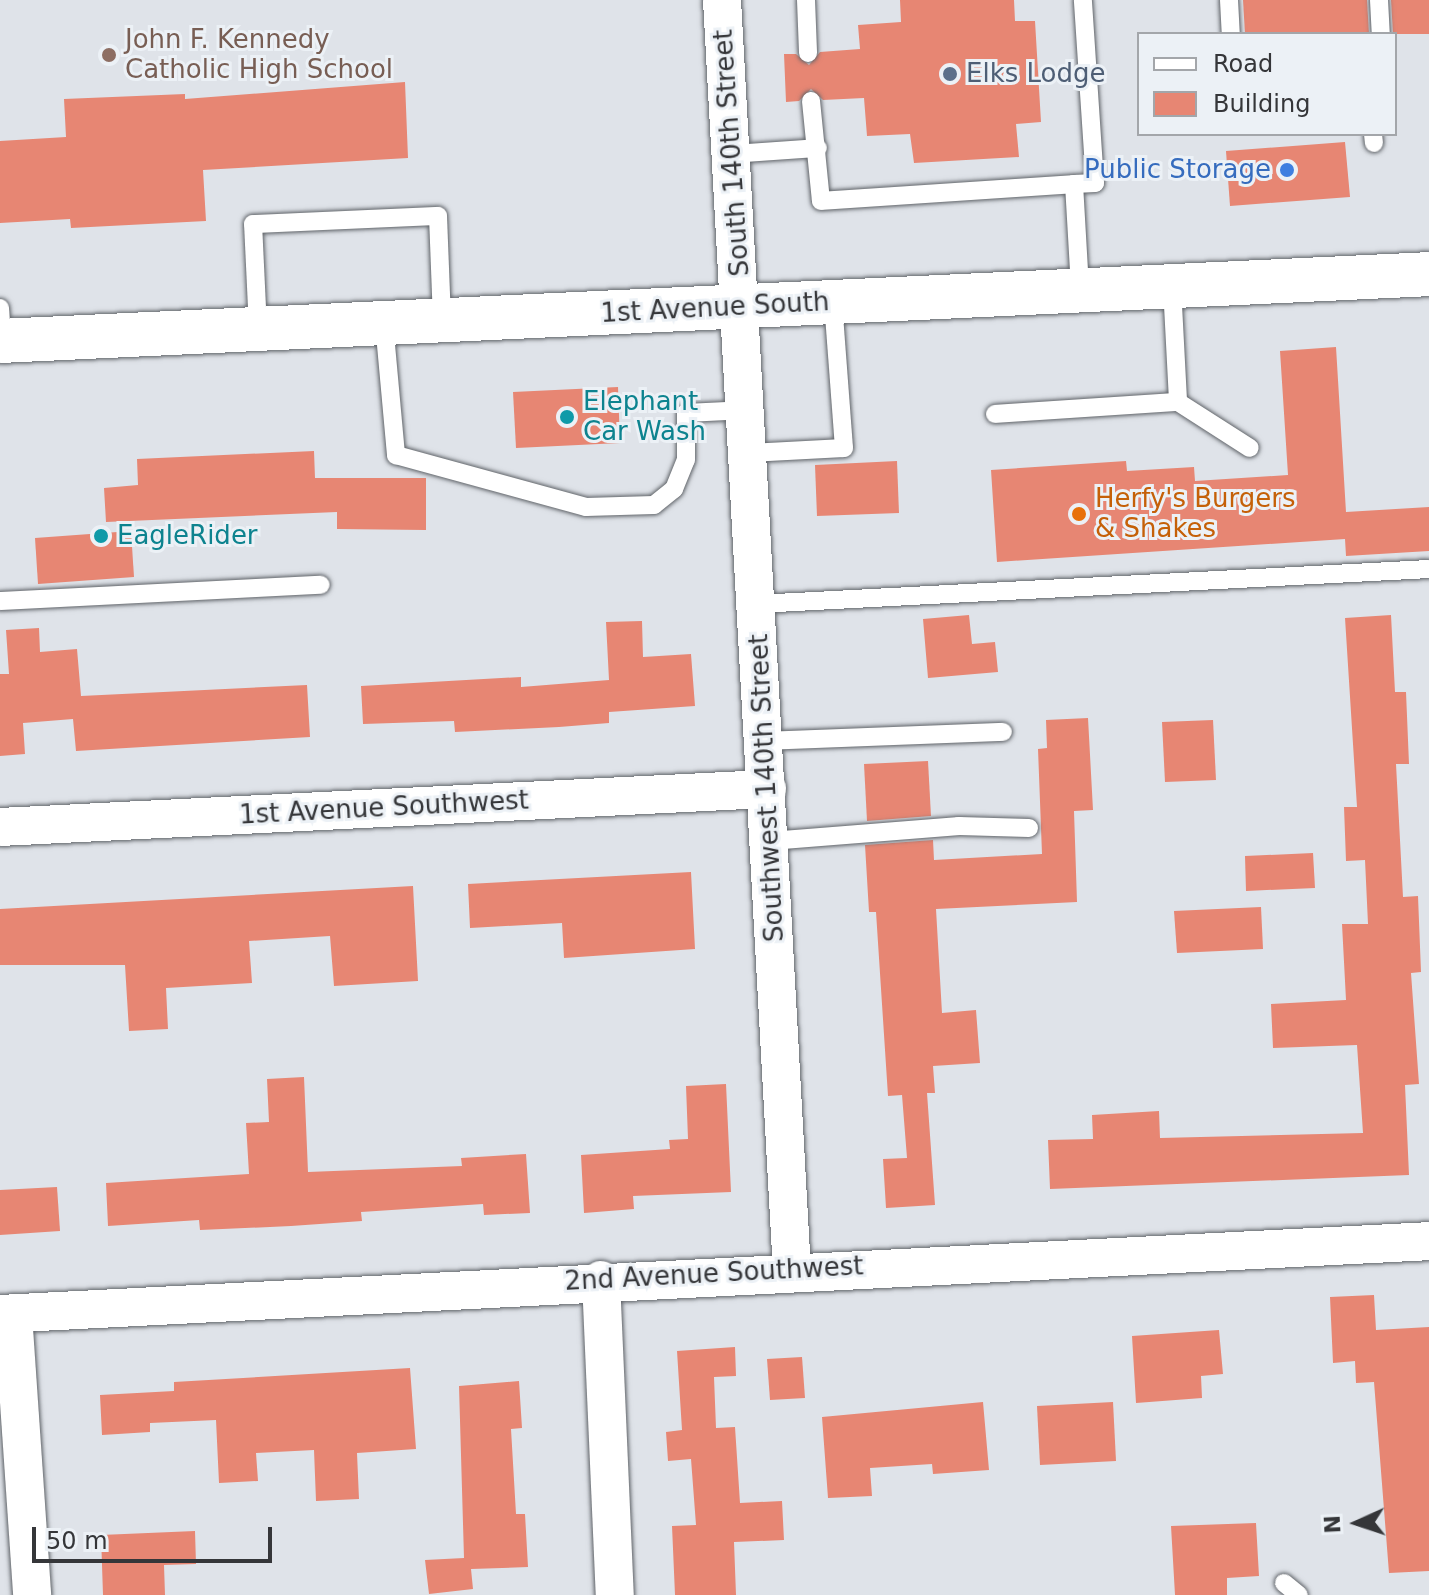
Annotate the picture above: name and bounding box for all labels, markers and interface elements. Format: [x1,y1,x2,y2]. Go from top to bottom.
place label: John F. Kennedy Catholic High School [125,24,393,86]
street label: South 140th Street [708,29,756,277]
legend [1137,32,1397,136]
marker: John F. Kennedy Catholic High School [100,46,118,64]
text: Road [1213,50,1273,78]
place label: Elks Lodge [966,58,1105,90]
marker: Elks Lodge [941,65,959,83]
text: Building [1213,90,1310,118]
place label: Public Storage [1084,154,1271,186]
marker: Public Storage [1278,161,1296,179]
street label: 1st Avenue South [600,286,830,330]
place label: Elephant Car Wash [583,386,706,448]
marker: Elephant Car Wash [558,408,576,426]
place label: Herfy's Burgers & Shakes [1095,483,1296,544]
marker: Herfy's Burgers & Shakes [1070,505,1088,523]
place label: EagleRider [117,520,258,552]
marker: EagleRider [92,527,110,545]
street label: Southwest 140th Street [743,633,791,943]
street label: 1st Avenue Southwest [238,785,530,831]
street label: 2nd Avenue Southwest [564,1251,864,1297]
north arrow [1317,1483,1397,1563]
scale bar [36,1511,276,1561]
text: N [1320,1514,1345,1534]
text: 50 m [46,1527,108,1555]

